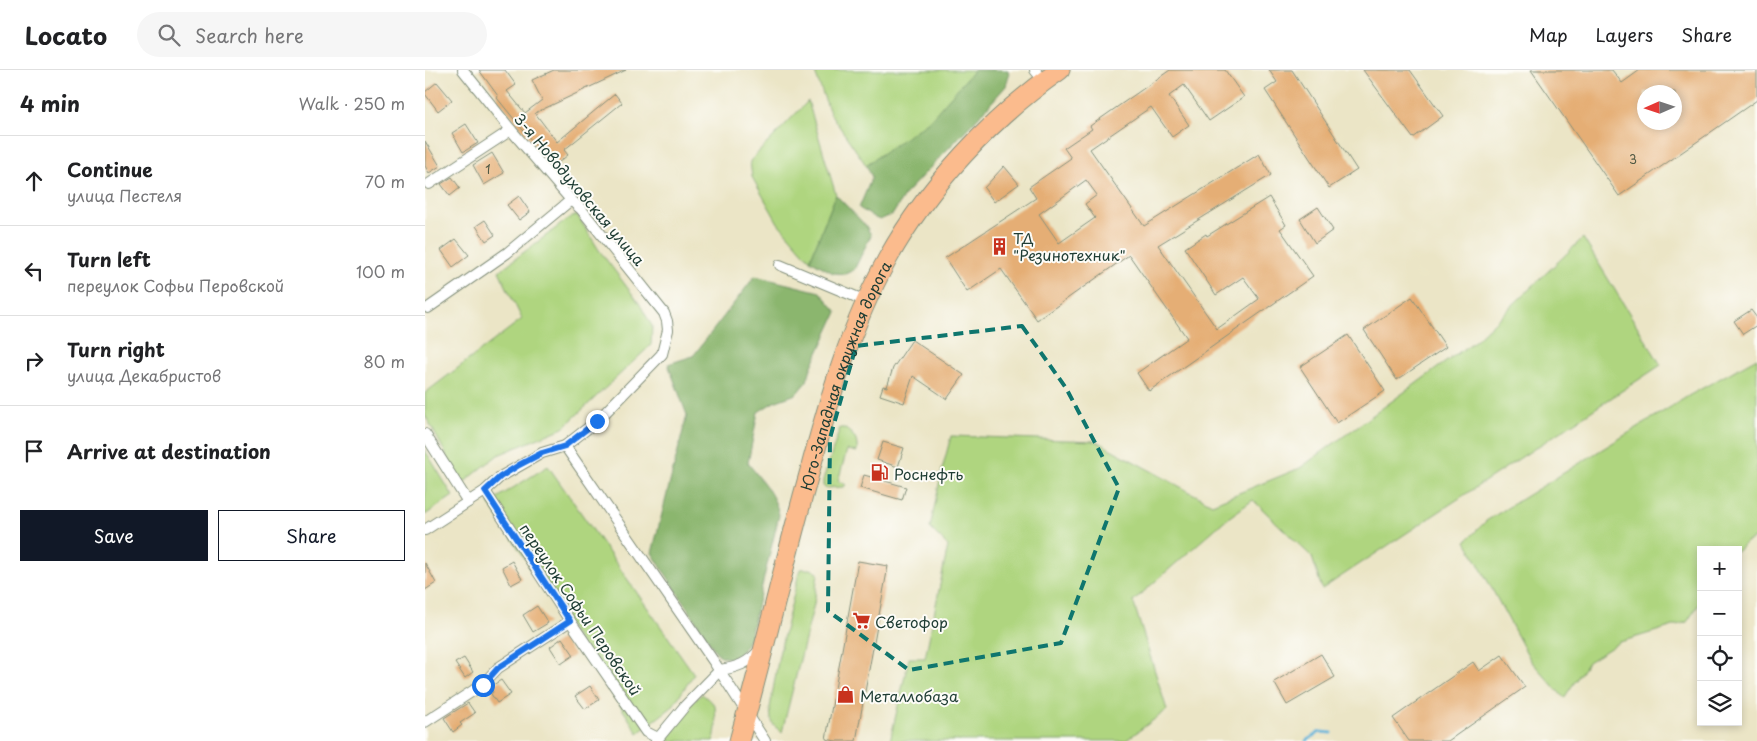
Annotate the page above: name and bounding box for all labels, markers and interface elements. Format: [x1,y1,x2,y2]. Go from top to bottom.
search box [137,12,487,57]
text: Locato [25,17,107,53]
icon: search [155,21,183,49]
text: Search here [195,21,304,49]
text: Map [1529,21,1568,48]
text: Layers [1596,21,1653,48]
text: Share [1681,21,1732,48]
north arrow [1637,85,1682,130]
text: 4 min [20,87,80,119]
text: Walk · 250 m [299,91,405,115]
street label: 3-я Новодуховская улица [509,108,651,271]
house number: 3 [1629,150,1637,168]
text: Continue [67,155,153,183]
house number: 1 [485,160,491,178]
icon: ahead [20,167,48,195]
text: 70 m [365,169,405,193]
text: улица Пестеля [67,183,182,207]
place label: ТД "Резинотехник" [1013,226,1126,266]
building icon: ТД "Резинотехник" [989,236,1009,256]
text: Turn left [67,245,151,273]
street label: Юго-Западная окружная дорога [793,256,896,493]
icon: left [20,257,48,285]
text: 100 m [356,259,405,283]
text: переулок Софьи Перовской [67,273,284,297]
text: Turn right [67,335,165,363]
icon: right [20,347,48,375]
text: 80 m [363,349,405,373]
text: улица Декабристов [67,363,221,387]
route end [586,410,609,433]
icon: arrive [20,437,48,465]
text: Arrive at destination [67,437,271,465]
place label: Роснефть [894,462,963,485]
fuel station icon: Роснефть [870,463,890,483]
button: Save [20,510,208,561]
button: Share [218,510,405,561]
street label: переулок Софьи Перовской [515,518,647,700]
map controls [1697,546,1742,726]
button: + [1697,546,1742,591]
button: − [1697,591,1742,636]
place label: Светофор [875,610,948,633]
supermarket icon: Светофор [851,611,871,631]
button: locate [1697,636,1742,681]
route start [472,674,495,697]
button: layers [1697,681,1742,726]
place label: Металлобаза [860,684,959,707]
shop icon: Металлобаза [836,685,856,705]

